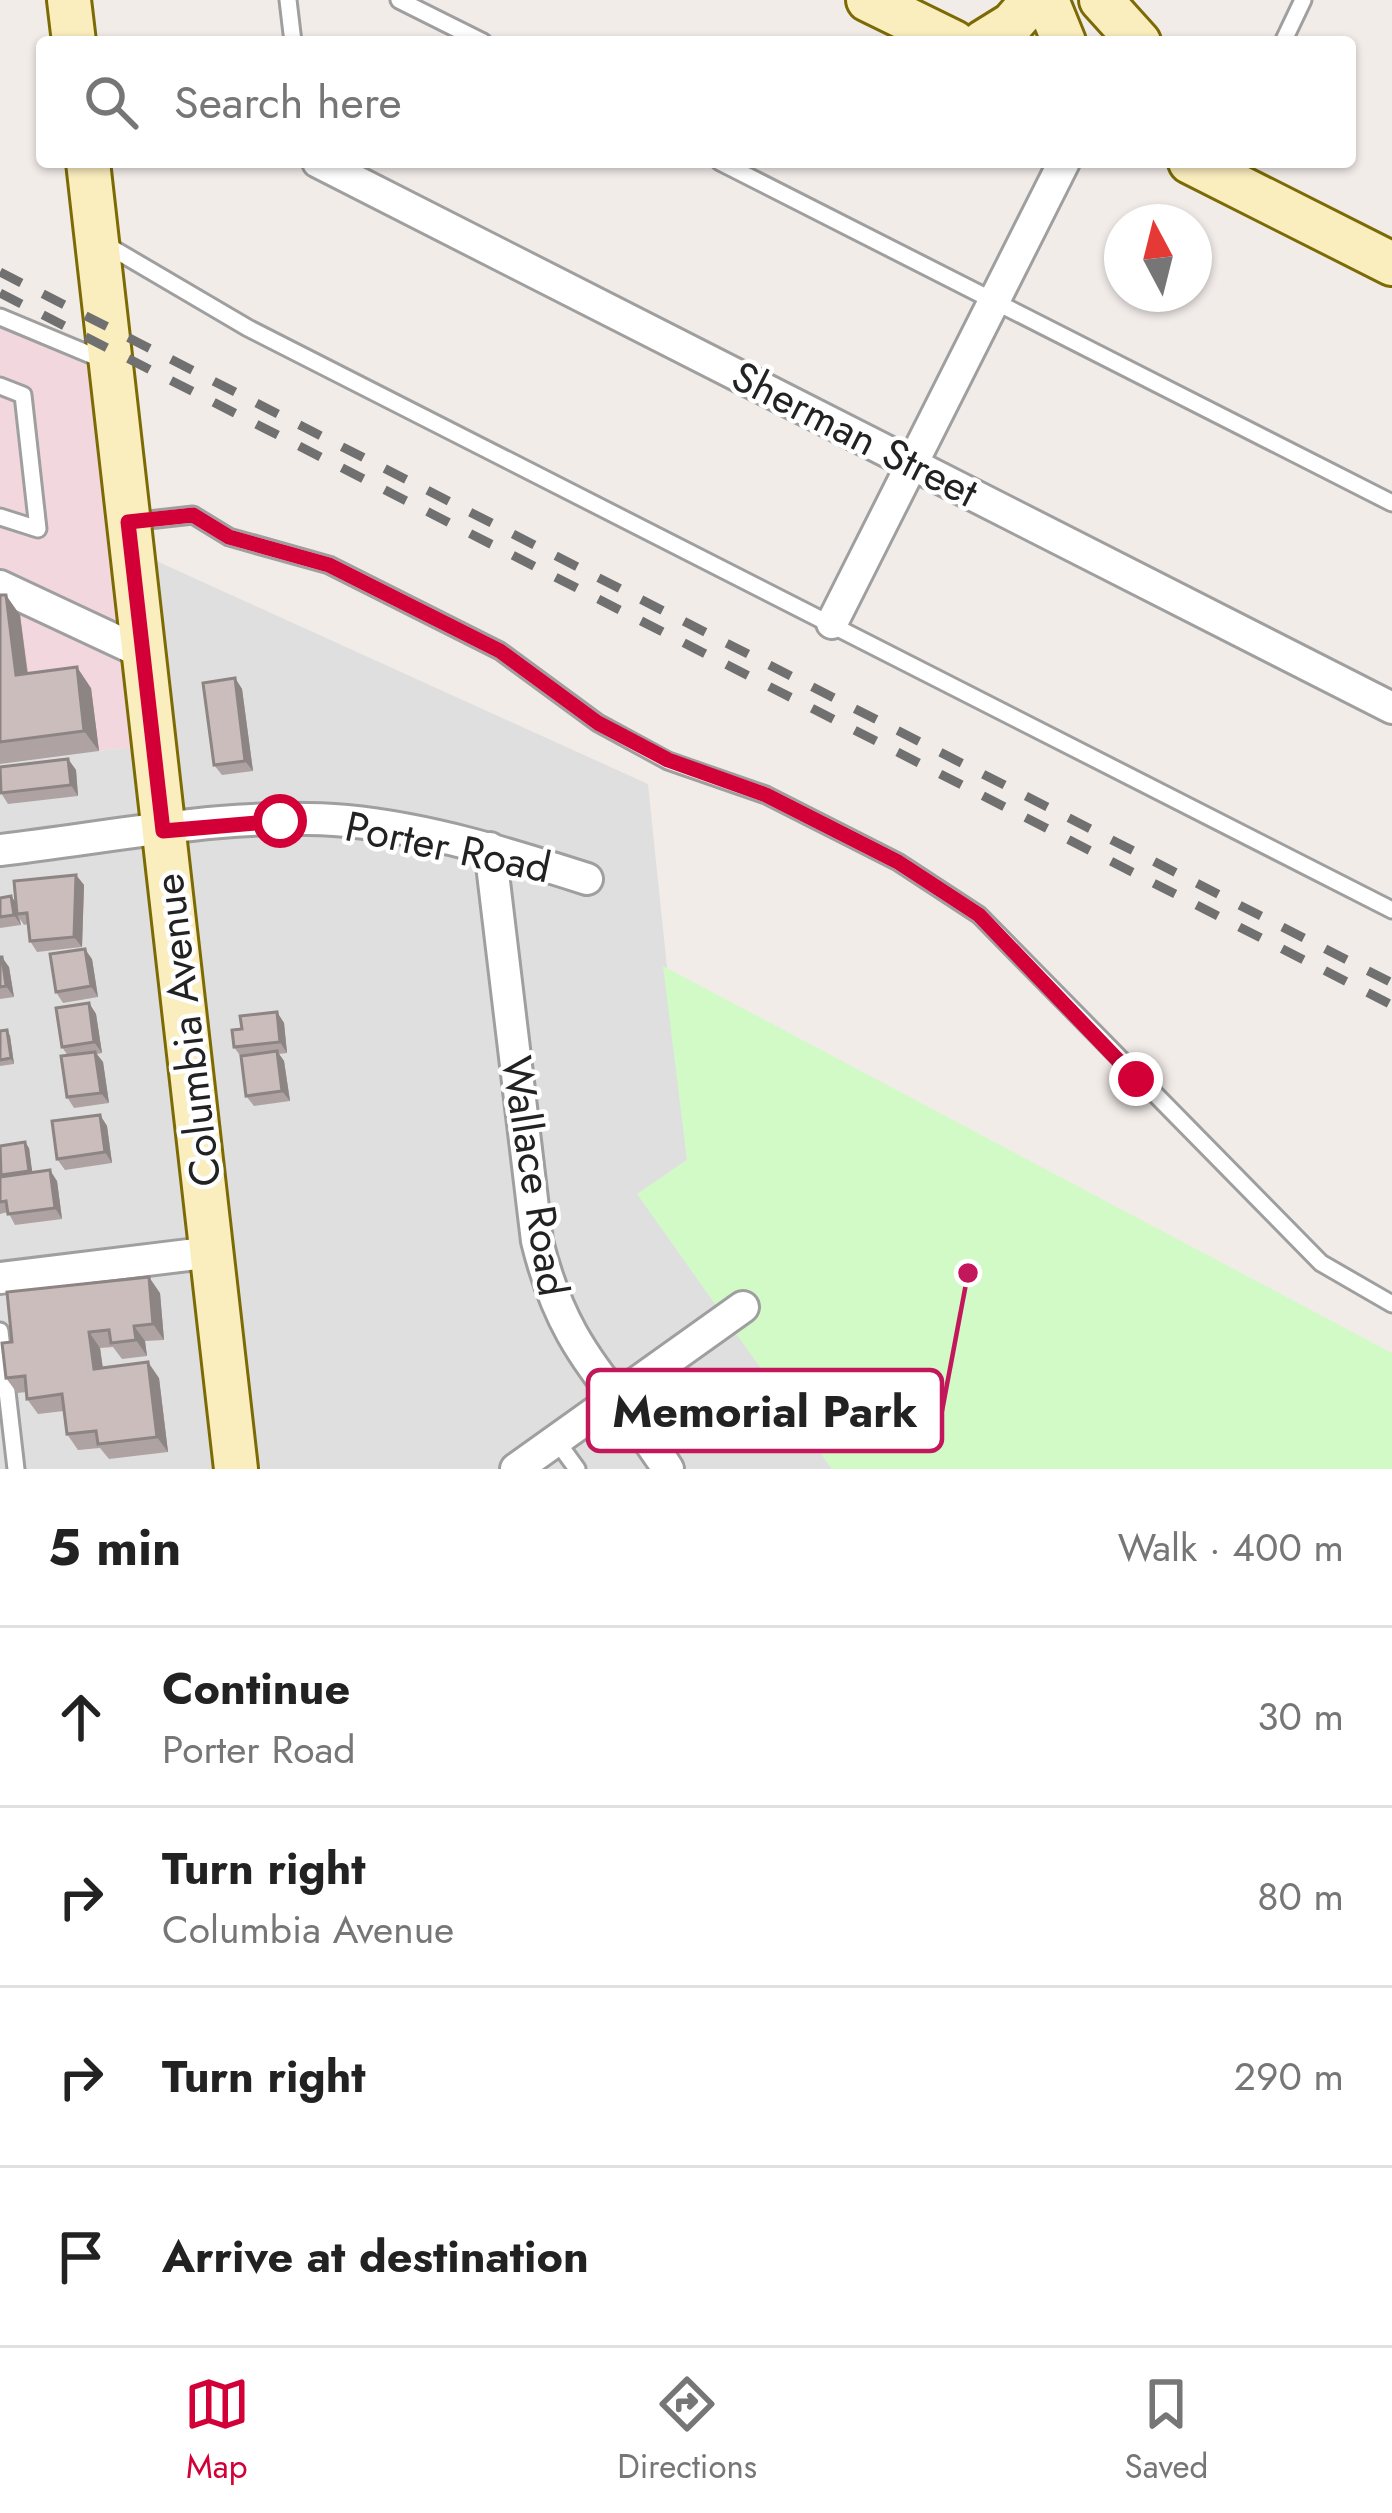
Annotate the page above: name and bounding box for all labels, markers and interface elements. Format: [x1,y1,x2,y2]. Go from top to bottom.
search box [36,36,1356,168]
icon: search [78,69,144,135]
text: Search here [174,70,402,135]
north arrow [1104,204,1212,312]
street label: Sherman Street [721,346,989,522]
route start [253,794,307,848]
street label: Porter Road [340,796,556,898]
street label: Columbia Avenue [138,870,236,1190]
street label: Wallace Road [486,1052,584,1300]
route end [1109,1052,1163,1106]
callout: Memorial Park [588,1370,942,1451]
text: Memorial Park [612,1379,918,1444]
text: 5 min [48,1510,181,1584]
text: Walk · 400 m [1118,1519,1344,1576]
text: Continue [162,1656,350,1721]
icon: ahead [48,1684,114,1750]
text: 30 m [1257,1688,1344,1745]
text: Porter Road [162,1721,356,1778]
text: Turn right [162,1836,366,1901]
icon: right [48,1864,114,1930]
text: 80 m [1257,1868,1344,1925]
text: Columbia Avenue [162,1901,454,1958]
icon: right [48,2044,114,2110]
text: Turn right [162,2044,366,2109]
text: 290 m [1234,2048,1344,2105]
icon: arrive [48,2224,114,2290]
text: Arrive at destination [162,2224,589,2289]
tab: Map [184,2371,250,2490]
tab: Directions [617,2371,757,2490]
tab: Saved [1125,2371,1208,2490]

